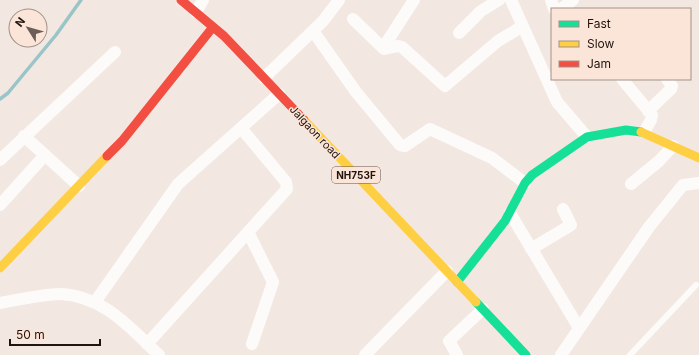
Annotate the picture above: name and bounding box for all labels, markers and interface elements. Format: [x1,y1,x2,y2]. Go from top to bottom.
north arrow [8,8,48,48]
legend [551,8,691,80]
text: N [12,14,28,30]
text: Fast [587,16,611,31]
text: Slow [587,36,615,51]
text: Jam [587,56,611,71]
street label: Jalgaon road [287,102,343,162]
road number: NH753F [332,167,380,183]
scale bar [10,321,100,347]
text: 50 m [16,327,45,342]

